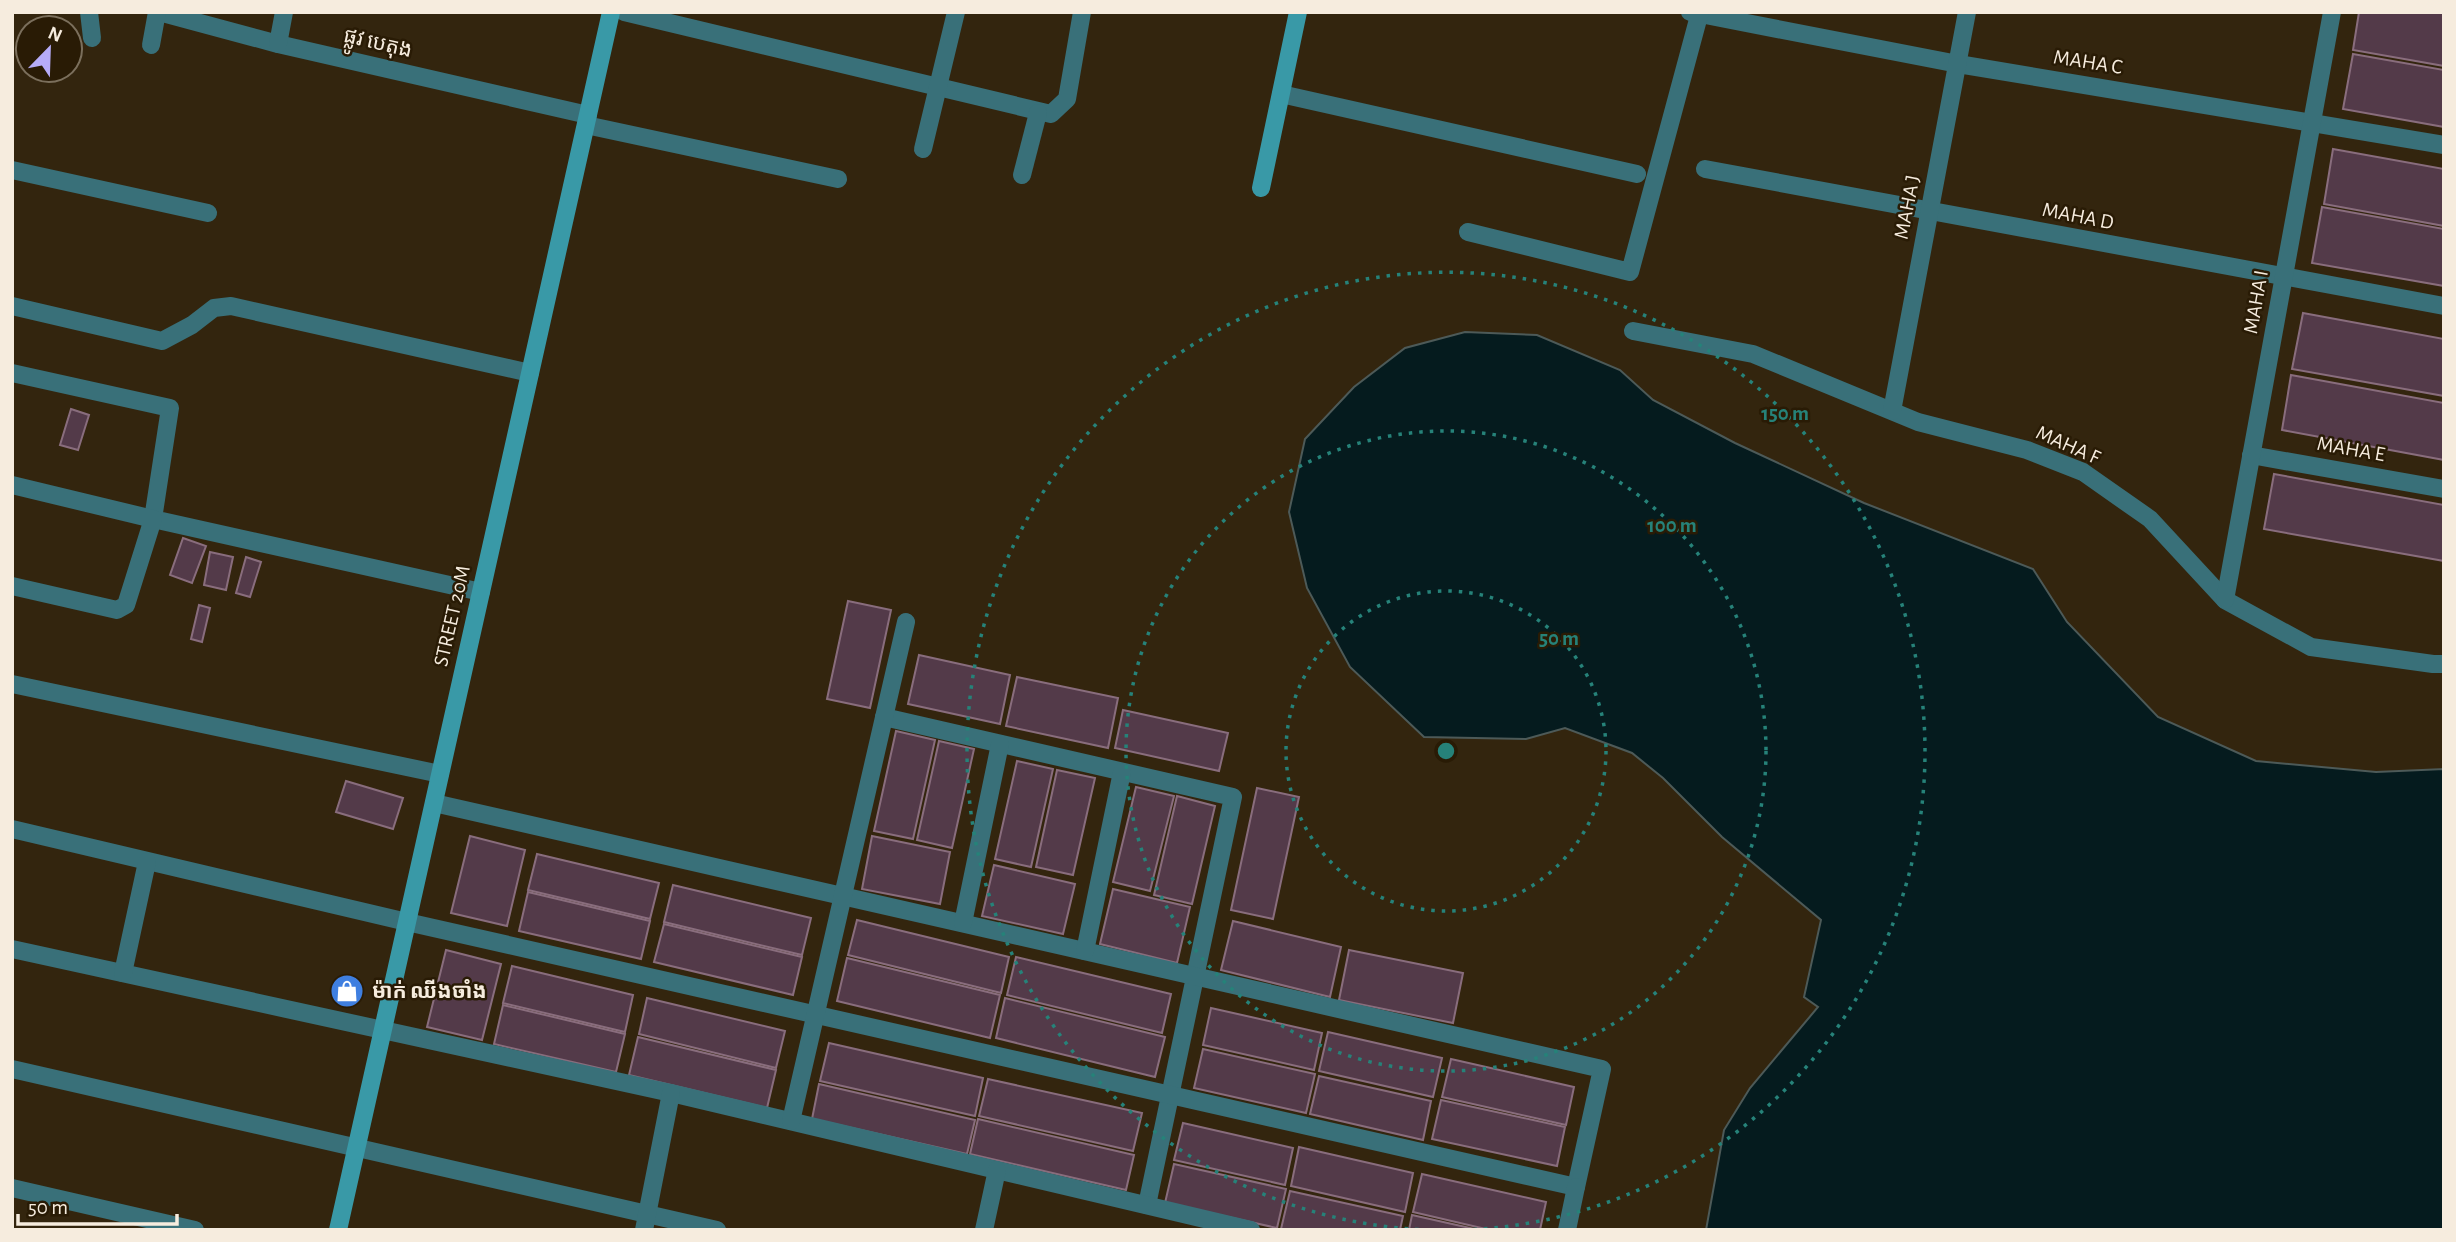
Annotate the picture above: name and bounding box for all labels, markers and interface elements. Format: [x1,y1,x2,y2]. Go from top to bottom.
north arrow [14,14,84,84]
text: N [45,23,65,46]
street label: ផ្លូវ បេតុង [340,25,414,69]
street label: MAHA C [2052,46,2124,78]
street label: MAHA J [1890,173,1924,241]
street label: MAHA D [2041,199,2115,233]
street label: MAHA I [2240,269,2272,335]
text: 150 m [1761,403,1809,424]
street label: MAHA F [2033,422,2104,469]
street label: MAHA E [2315,433,2387,465]
text: 100 m [1647,515,1697,536]
street label: STREET 20M [430,564,474,668]
text: 50 m [1539,628,1579,649]
centre of rings [1434,739,1458,763]
shop icon: ម៉ាក់ ឈីងចាំង [328,972,366,1010]
place label: ម៉ាក់ ឈីងចាំង [372,979,487,1002]
scale bar [18,1182,177,1226]
text: 50 m [28,1197,68,1218]

